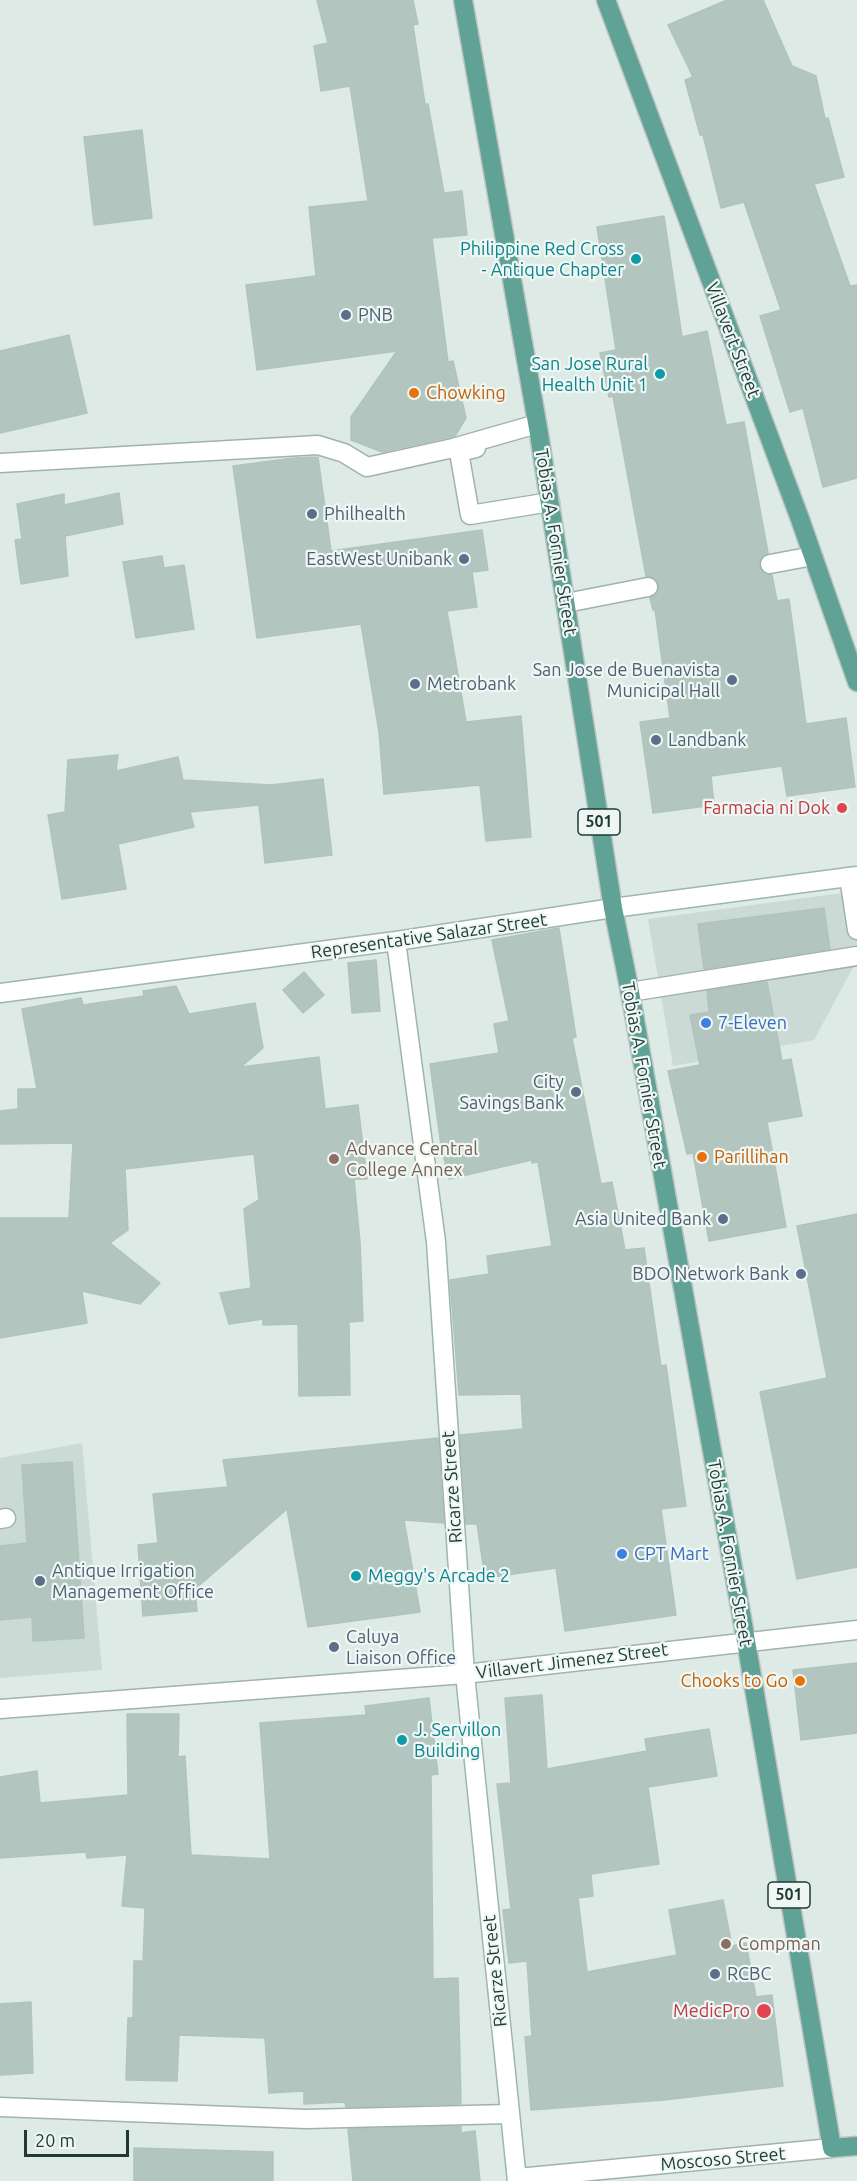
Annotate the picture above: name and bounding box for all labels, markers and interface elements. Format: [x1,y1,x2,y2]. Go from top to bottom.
place label: Philippine Red Cross - Antique Chapter [460,238,624,280]
marker: Philippine Red Cross - Antique Chapter [629,252,643,266]
street label: Villavert Street [701,279,765,401]
place label: PNB [358,304,393,326]
marker: PNB [339,308,353,322]
place label: San Jose Rural Health Unit 1 [531,353,648,395]
marker: San Jose Rural Health Unit 1 [653,367,667,381]
place label: Chowking [426,382,506,404]
marker: Chowking [407,386,421,400]
street label: Tobias A. Fornier Street [531,447,581,637]
place label: Philhealth [324,503,406,525]
marker: Philhealth [305,507,319,521]
place label: EastWest Unibank [306,548,452,570]
marker: EastWest Unibank [457,552,471,566]
place label: San Jose de Buenavista Municipal Hall [533,659,720,702]
place label: Metrobank [427,673,516,695]
marker: San Jose de Buenavista Municipal Hall [725,673,739,687]
marker: Metrobank [408,677,422,691]
place label: Landbank [668,729,746,751]
marker: Landbank [649,733,663,747]
place label: Farmacia ni Dok [703,797,830,819]
marker: Farmacia ni Dok [835,801,849,815]
road number: 501 [578,809,620,835]
street label: Representative Salazar Street [309,909,549,963]
street label: Tobias A. Fornier Street [617,980,671,1170]
place label: 7-Eleven [718,1012,787,1034]
marker: 7-Eleven [699,1016,713,1030]
place label: City Savings Bank [460,1071,564,1114]
marker: City Savings Bank [569,1085,583,1099]
place label: Advance Central College Annex [346,1138,478,1180]
place label: Parillihan [714,1146,789,1168]
marker: Parillihan [695,1150,709,1164]
marker: Advance Central College Annex [327,1152,341,1166]
place label: Asia United Bank [575,1208,711,1230]
marker: Asia United Bank [716,1212,730,1226]
place label: BDO Network Bank [632,1263,789,1285]
marker: BDO Network Bank [794,1267,808,1281]
street label: Ricarze Street [437,1430,467,1544]
street label: Tobias A. Fornier Street [703,1458,757,1648]
place label: CPT Mart [634,1543,709,1565]
marker: CPT Mart [615,1547,629,1561]
place label: Antique Irrigation Management Office [52,1560,214,1602]
place label: Meggy's Arcade 2 [368,1565,510,1587]
marker: Meggy's Arcade 2 [349,1569,363,1583]
marker: Antique Irrigation Management Office [33,1574,47,1588]
place label: Caluya Liaison Office [346,1626,456,1668]
street label: Villavert Jimenez Street [475,1638,669,1684]
marker: Caluya Liaison Office [327,1640,341,1654]
place label: Chooks to Go [680,1670,788,1692]
marker: Chooks to Go [793,1674,807,1688]
place label: J. Servillon Building [414,1719,501,1762]
marker: J. Servillon Building [395,1733,409,1747]
road number: 501 [768,1882,810,1908]
street label: Ricarze Street [478,1914,512,2028]
place label: Compman [738,1933,821,1955]
marker: Compman [719,1937,733,1951]
place label: RCBC [727,1963,772,1985]
marker: RCBC [708,1967,722,1981]
place label: MedicPro [673,2000,750,2022]
marker: MedicPro [755,2002,773,2020]
scale bar [27,2118,132,2156]
text: 20 m [35,2130,75,2150]
street label: Moscoso Street [660,2143,786,2175]

